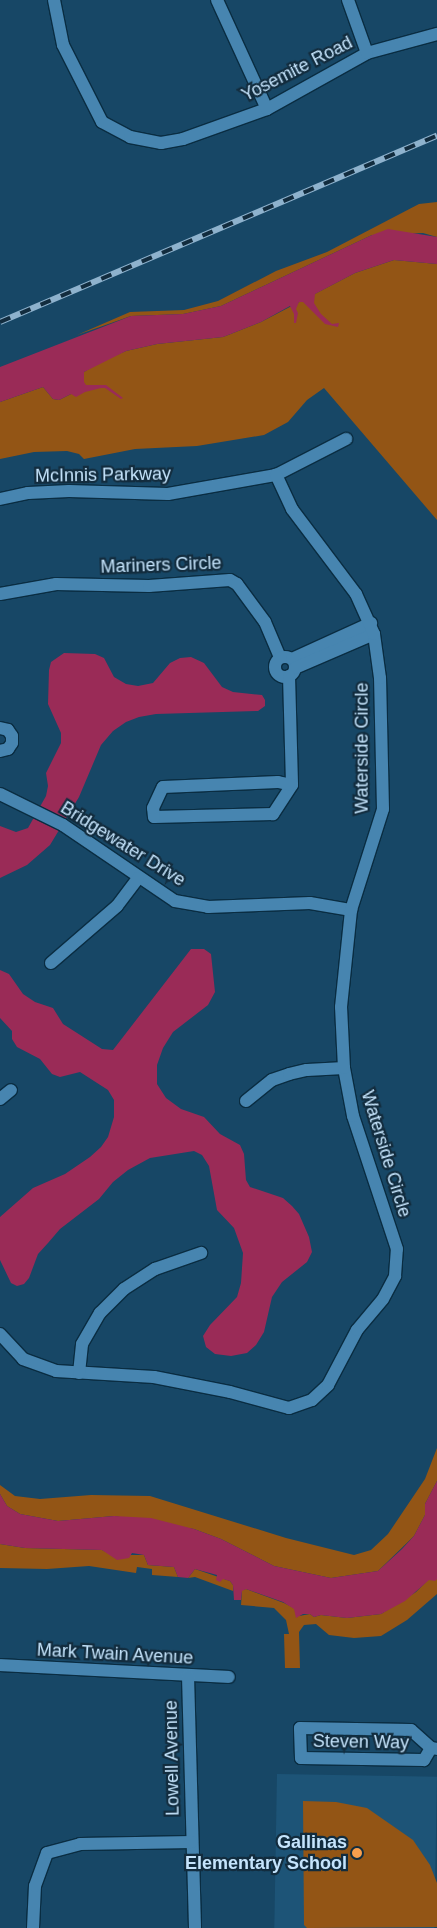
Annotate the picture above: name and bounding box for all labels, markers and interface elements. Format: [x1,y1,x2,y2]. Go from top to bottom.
street label: Yosemite Road [238,32,356,106]
street label: McInnis Parkway [35,463,171,487]
street label: Mariners Circle [100,552,222,578]
street label: Waterside Circle [351,682,373,814]
street label: Bridgewater Drive [57,797,189,891]
street label: Waterside Circle [356,1088,416,1220]
street label: Mark Twain Avenue [36,1639,194,1669]
street label: Lowell Avenue [160,1699,184,1817]
street label: Steven Way [313,1730,409,1754]
place label: Gallinas Elementary School [185,1832,347,1875]
marker: Gallinas Elementary School [351,1847,363,1859]

